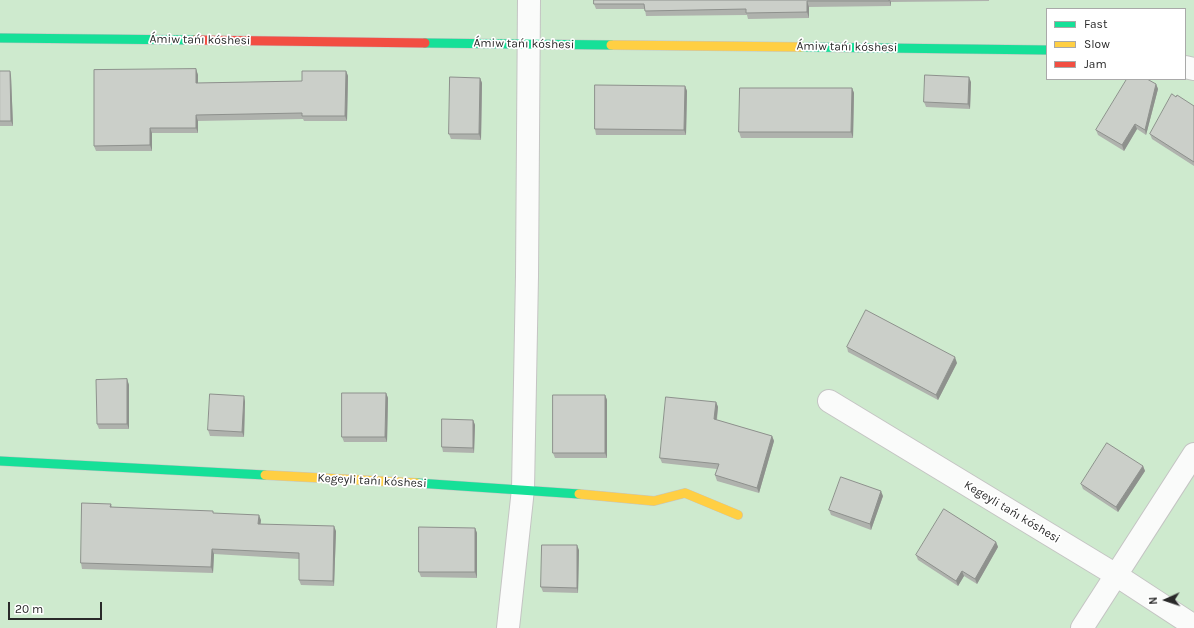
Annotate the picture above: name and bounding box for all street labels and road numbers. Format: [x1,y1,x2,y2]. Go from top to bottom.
street label: Ámiw tańı kóshesi [149,32,251,48]
street label: Ámiw tańı kóshesi [473,36,575,52]
street label: Ámiw tańı kóshesi [796,39,898,55]
street label: Kegeyli tańı kóshesi [317,471,427,491]
street label: Kegeyli tańı kóshesi [961,478,1063,546]

